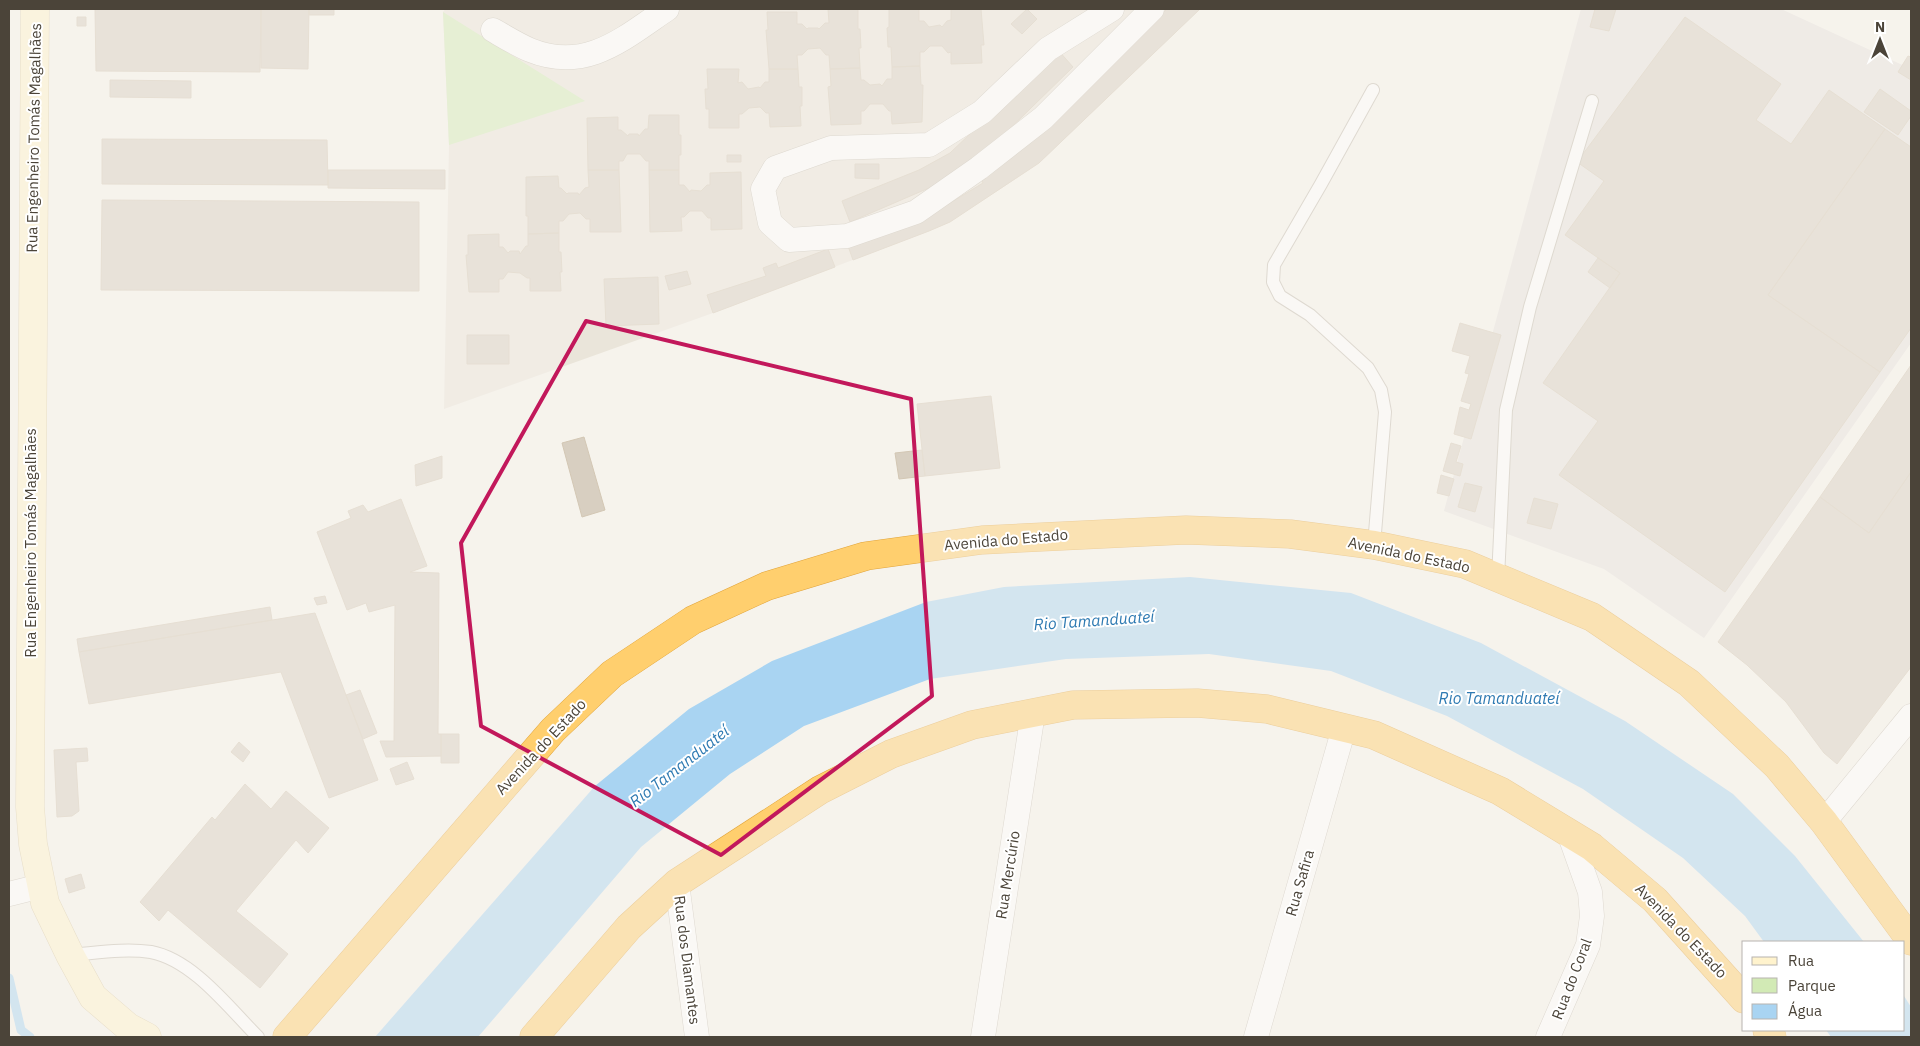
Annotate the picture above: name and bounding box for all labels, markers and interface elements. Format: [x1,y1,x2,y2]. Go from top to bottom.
north arrow [1855,15,1905,65]
text: N [1875,18,1885,36]
street label: Rua Engenheiro Tomás Magalhães [22,23,45,253]
street label: Rua Engenheiro Tomás Magalhães [21,428,40,658]
street label: Avenida do Estado [943,525,1069,554]
street label: Avenida do Estado [1346,532,1472,577]
water label: Rio Tamanduateí [1033,606,1157,634]
water label: Rio Tamanduateí [1438,688,1561,708]
street label: Avenida do Estado [491,695,590,799]
water label: Rio Tamanduateí [625,720,734,811]
street label: Rua Mercúrio [991,829,1024,920]
street label: Rua Safira [1281,847,1318,918]
street label: Avenida do Estado [1631,879,1731,982]
street label: Rua dos Diamantes [670,894,705,1026]
street label: Rua do Coral [1547,935,1596,1022]
legend [1742,941,1905,1031]
text: Rua [1788,951,1814,970]
text: Parque [1788,976,1836,995]
text: Água [1788,1001,1822,1020]

